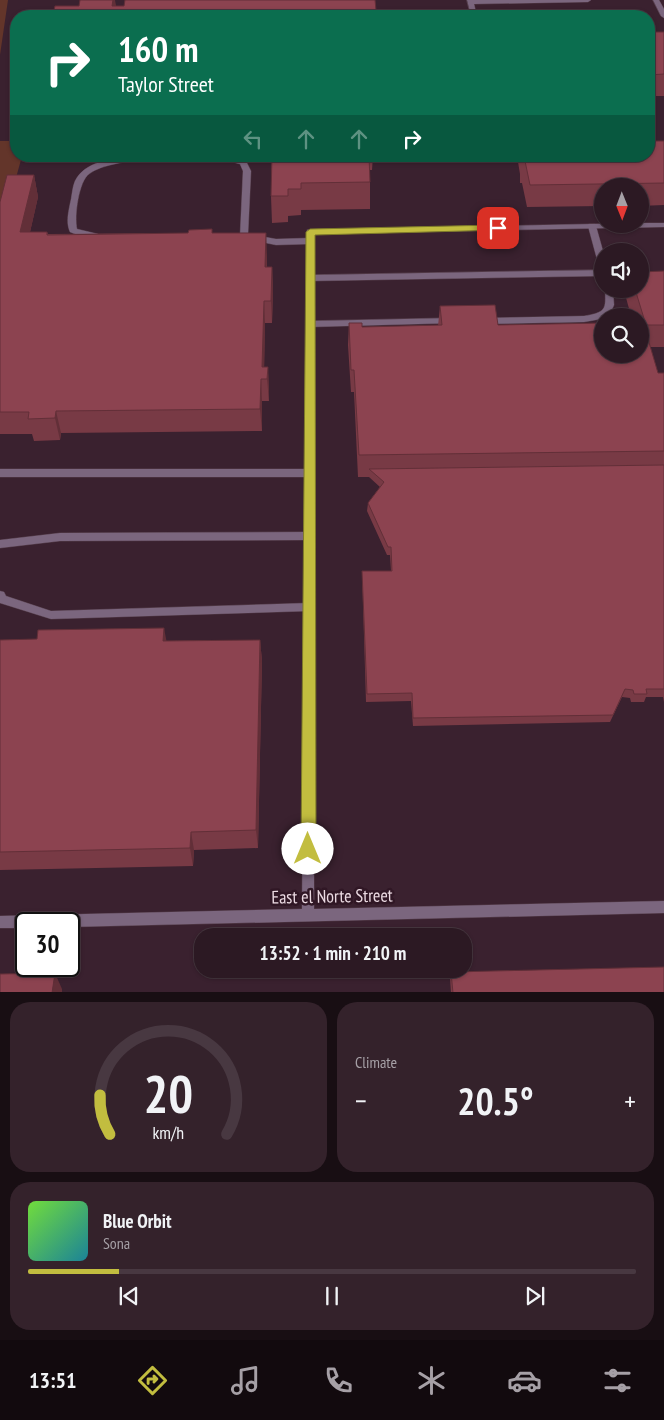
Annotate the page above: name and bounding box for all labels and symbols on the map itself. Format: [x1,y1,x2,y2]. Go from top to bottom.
north arrow [594,178,649,232]
pin [477,207,519,249]
position arrow [281,822,333,874]
street label: East el Norte Street [271,883,393,909]
speed limit sign: 30 [15,912,80,977]

